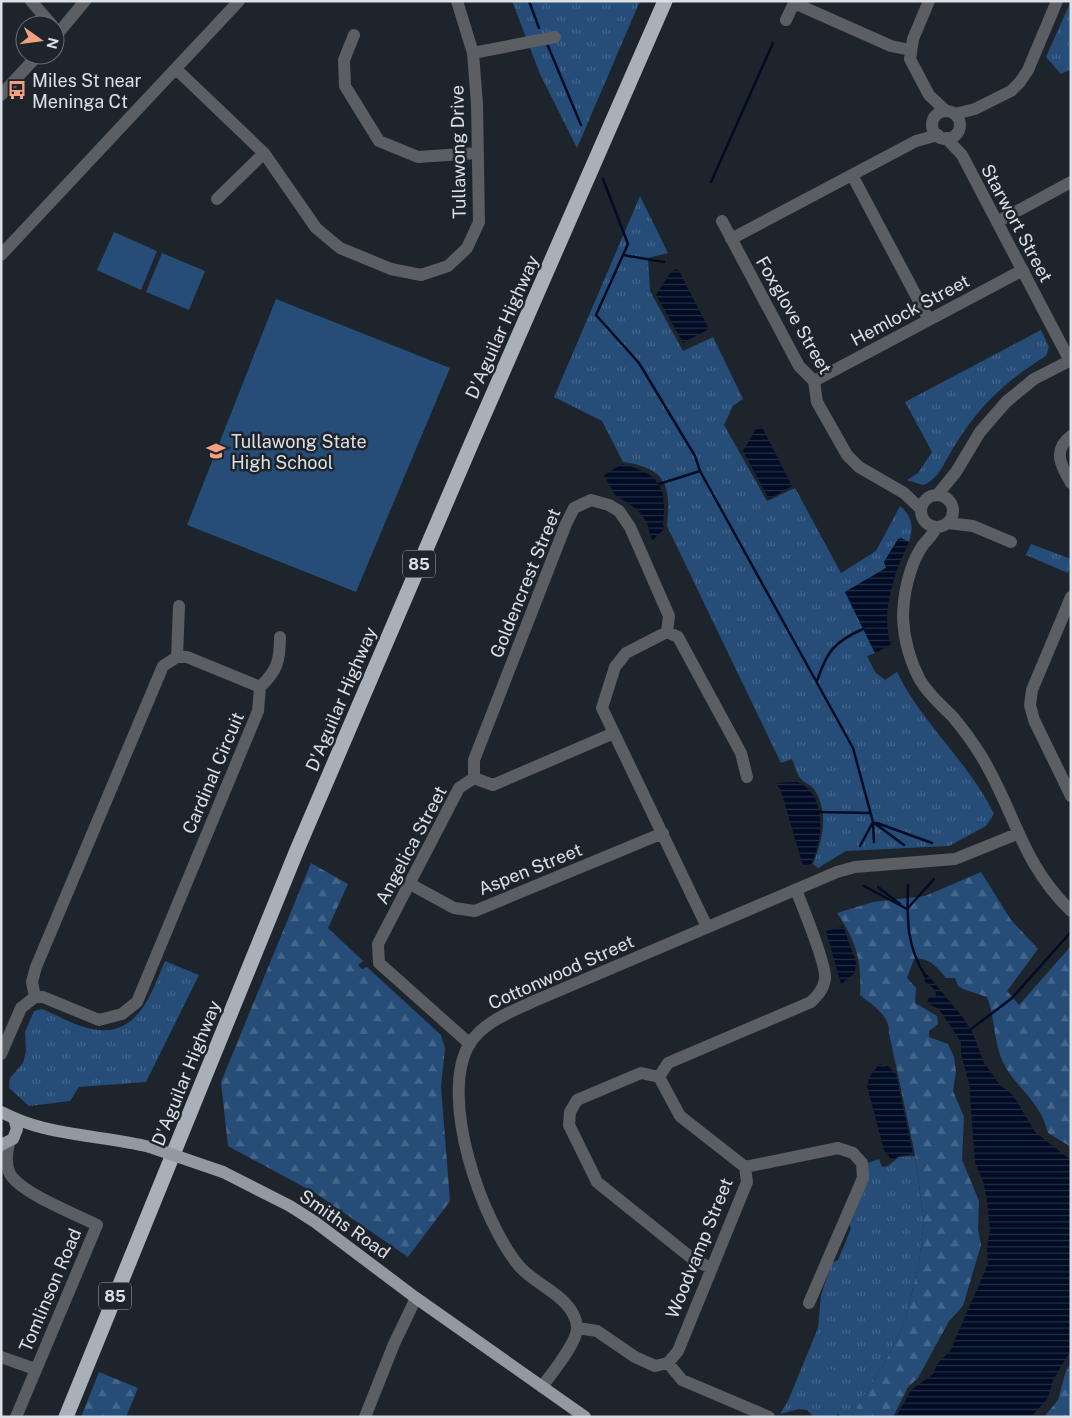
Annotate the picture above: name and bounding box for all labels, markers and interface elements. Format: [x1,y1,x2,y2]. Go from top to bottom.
north arrow [15,15,65,65]
text: N [44,36,62,50]
place label: Miles St near Meninga Ct [32,70,142,112]
bus stop icon: Miles St near Meninga Ct [6,79,28,101]
street label: Tullawong Drive [446,85,470,219]
street label: Starwort Street [977,160,1057,286]
street label: D'Aguilar Highway [461,252,543,402]
street label: Foxglove Street [752,252,836,378]
street label: Hemlock Street [847,270,973,350]
place label: Tullawong State High School [231,431,367,473]
school or university icon: Tullawong State High School [205,440,227,462]
street label: Goldencrest Street [485,505,565,661]
road number: 85 [403,550,435,578]
street label: D'Aguilar Highway [301,623,381,774]
street label: Cardinal Circuit [178,709,248,837]
street label: Angelica Street [371,782,451,908]
street label: Aspen Street [475,839,585,899]
street label: Cottonwood Street [485,930,637,1014]
street label: D'Aguilar Highway [147,997,225,1149]
street label: Woodvamp Street [661,1175,737,1321]
street label: Smiths Road [296,1185,394,1263]
street label: Tomlinson Road [15,1225,85,1355]
road number: 85 [99,1282,131,1310]

